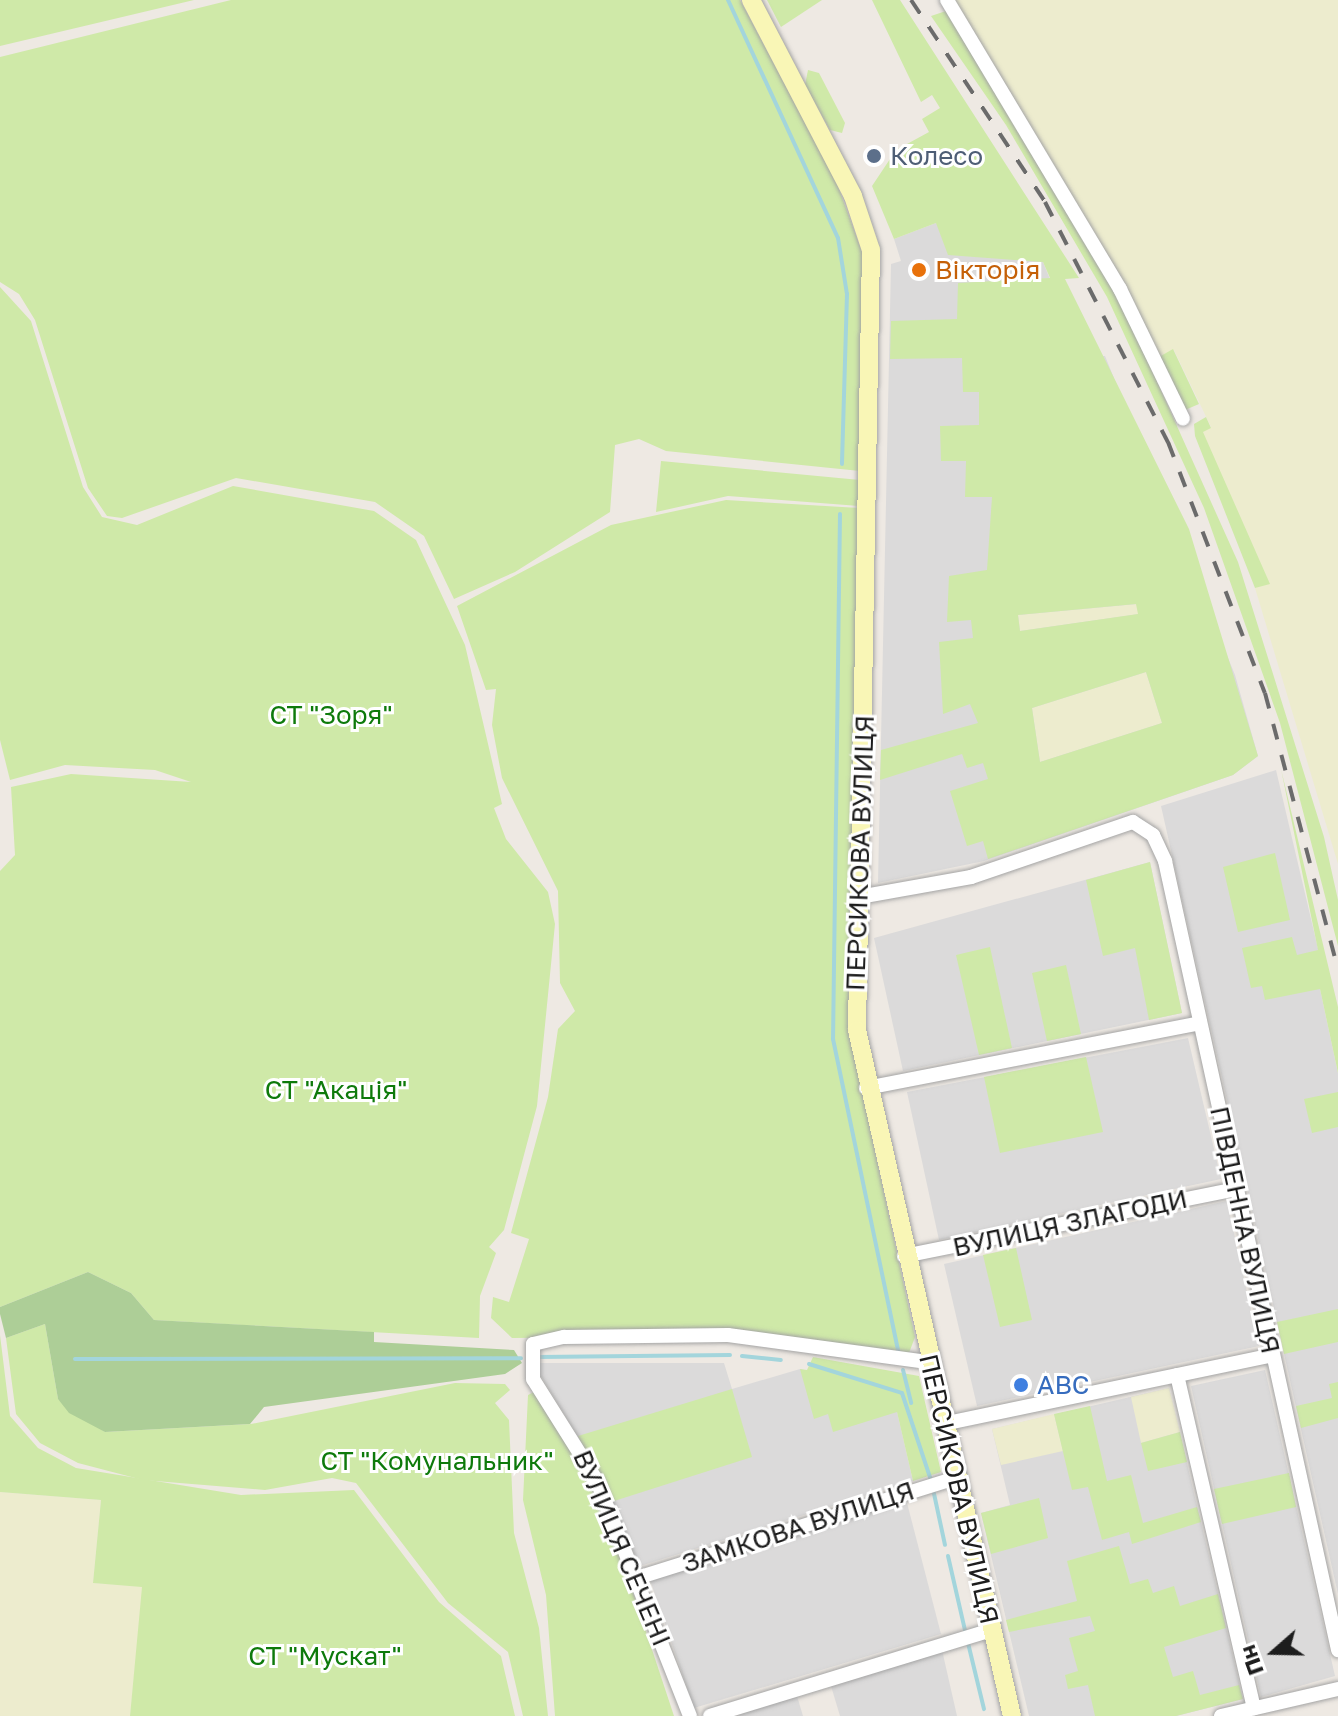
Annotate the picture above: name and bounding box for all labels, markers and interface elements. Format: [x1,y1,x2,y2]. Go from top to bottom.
place label: Колесо [890,140,983,172]
marker: Колесо [865,147,883,165]
place label: Вікторія [935,254,1040,286]
marker: Вікторія [910,261,928,279]
park label: СТ "Зоря" [269,699,393,731]
street label: ПЕРСИКОВА ВУЛИЦЯ [840,714,880,992]
park label: СТ "Акація" [265,1074,407,1106]
street label: ПІВДЕННА ВУЛИЦЯ [1204,1104,1286,1356]
street label: ВУЛИЦЯ ЗЛАГОДИ [950,1183,1190,1263]
street label: ПЕРСИКОВА ВУЛИЦЯ [913,1351,1005,1627]
place label: ABC [1037,1369,1089,1401]
marker: ABC [1012,1376,1030,1394]
park label: СТ "Комунальник" [320,1445,554,1477]
street label: ВУЛИЦЯ СЕЧЕНІ [567,1445,677,1651]
street label: ЗАМКОВА ВУЛИЦЯ [678,1475,918,1579]
north arrow [1234,1612,1314,1692]
park label: СТ "Мускат" [248,1640,402,1672]
text: Пн [1233,1642,1269,1679]

